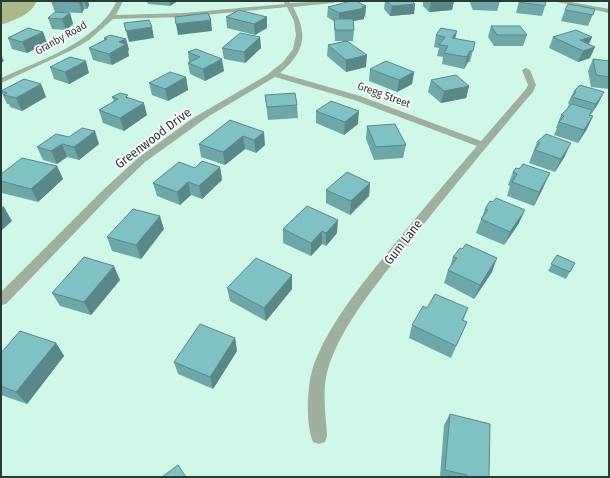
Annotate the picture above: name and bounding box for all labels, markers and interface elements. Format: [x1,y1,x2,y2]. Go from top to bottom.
street label: Granby Road [33,18,89,58]
street label: Gregg Street [356,79,413,111]
street label: Greenwood Drive [112,105,194,171]
street label: Gum Lane [381,217,425,267]

